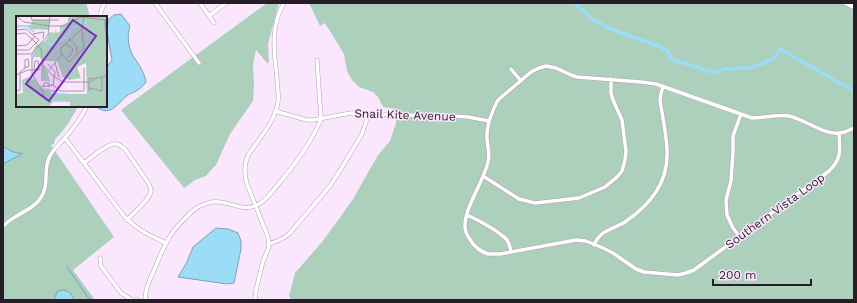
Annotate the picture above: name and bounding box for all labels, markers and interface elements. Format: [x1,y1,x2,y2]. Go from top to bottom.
inset map [16,16,107,107]
street label: Snail Kite Avenue [354,106,456,124]
street label: Southern Vista Loop [723,170,827,252]
scale bar [713,261,811,287]
text: 200 m [719,268,756,282]

